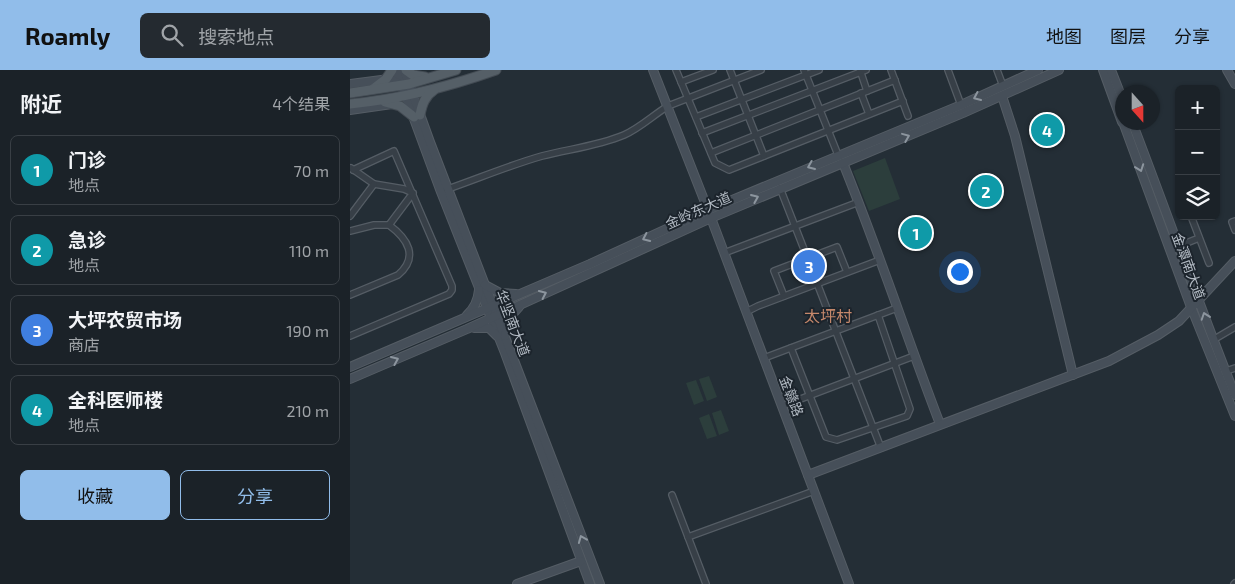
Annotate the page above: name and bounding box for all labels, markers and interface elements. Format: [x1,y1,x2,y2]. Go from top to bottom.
search box [140,13,490,58]
text: Roamly [25,21,110,50]
icon: search [158,21,186,49]
text: 搜索地点 [198,25,274,48]
text: 地图 [1046,25,1082,47]
text: 图层 [1110,25,1146,47]
text: 分享 [1174,25,1210,47]
north arrow [1115,85,1160,130]
map controls [1175,85,1220,220]
button: + [1175,85,1220,130]
text: 附近 [20,91,62,116]
one-way arrow [973,91,982,102]
text: 4个结果 [272,94,330,113]
pin: 4 [1031,111,1063,149]
button: − [1175,130,1220,175]
one-way arrow [901,132,910,143]
text: 门诊 [68,148,106,171]
one-way arrow [807,160,816,171]
text: 1 [34,161,40,180]
text: 70 m [294,161,329,180]
one-way arrow [1134,163,1144,172]
pin: 2 [970,172,1002,210]
text: 地点 [68,175,100,194]
button: layers [1175,175,1220,220]
street label: 金岭东大道 [663,188,733,232]
one-way arrow [750,194,759,205]
pin: 1 [900,214,932,252]
text: 急诊 [68,228,106,251]
street label: 金潭南大道 [1169,230,1209,302]
one-way arrow [642,232,651,242]
text: 2 [32,241,42,260]
text: 110 m [289,241,329,260]
pin: 3 [793,247,825,285]
text: 地点 [68,255,100,274]
your location [947,259,973,285]
street label: 华坚南大道 [493,287,533,359]
one-way arrow [538,289,547,300]
district label: 太坪村 [804,306,852,325]
text: 大坪农贸市场 [68,308,182,331]
one-way arrow [1200,313,1210,321]
text: 3 [32,321,42,340]
text: 190 m [286,321,329,340]
text: 商店 [68,335,100,354]
one-way arrow [390,355,399,366]
street label: 金赣路 [777,373,807,419]
text: 全科医师楼 [68,388,163,411]
text: 4 [32,401,42,420]
text: 210 m [286,401,329,420]
text: 地点 [68,415,100,434]
button: 收藏 [20,470,170,520]
button: 分享 [180,470,330,520]
one-way arrow [578,535,588,544]

